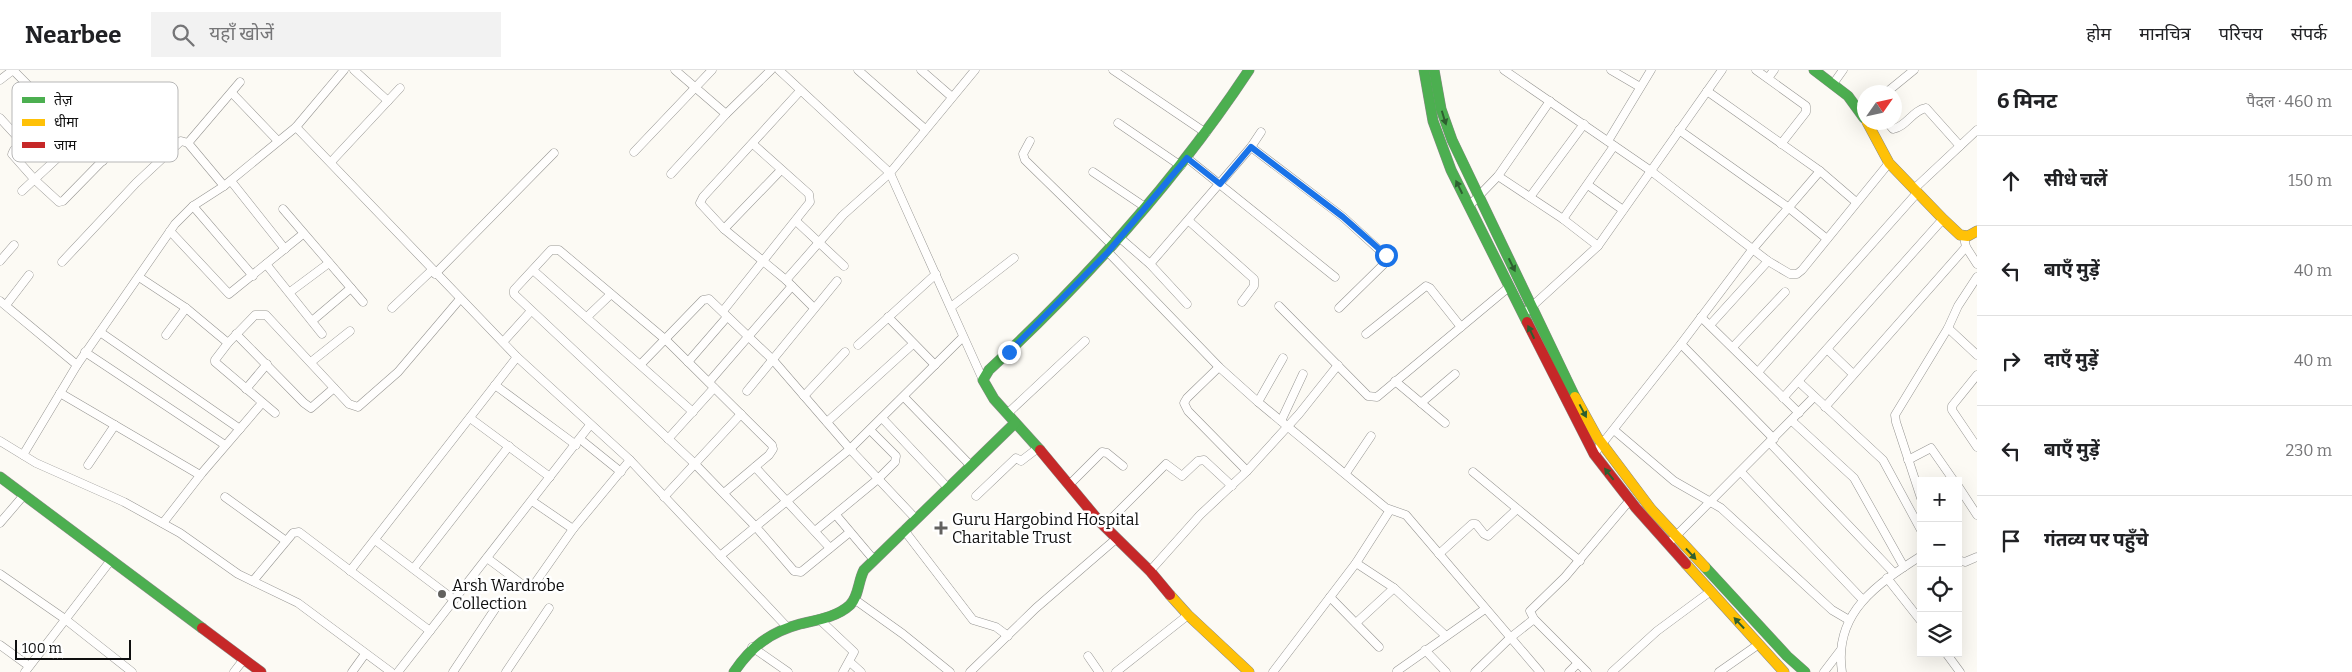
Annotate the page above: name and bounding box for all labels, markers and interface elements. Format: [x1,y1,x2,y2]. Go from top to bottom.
search box [151,12,501,57]
text: Nearbee [25,21,121,49]
icon: search [169,21,197,49]
text: यहाँ खोजें [209,22,274,45]
text: होम [2086,23,2111,45]
text: मानचित्र [2139,23,2191,45]
text: परिचय [2219,23,2263,45]
text: संपर्क [2291,23,2327,45]
legend [12,82,178,162]
north arrow [1857,85,1902,130]
text: 6 मिनट [1997,88,2057,114]
text: तेज़ [54,91,73,109]
text: पैदल · 460 m [2246,92,2332,111]
one-way arrow [1440,110,1448,125]
text: धीमा [54,114,79,131]
text: जाम [54,137,77,154]
icon: ahead [1997,167,2025,195]
text: सीधे चलें [2044,168,2107,191]
text: 150 m [2288,171,2332,190]
one-way arrow [1455,179,1463,194]
route start [1375,244,1398,267]
icon: left [1997,257,2025,285]
one-way arrow [1508,258,1516,272]
text: बाएँ मुड़ें [2044,258,2100,281]
text: 40 m [2294,261,2332,280]
one-way arrow [1527,325,1535,339]
route end [998,341,1021,364]
icon: right [1997,347,2025,375]
text: दाएँ मुड़ें [2044,348,2098,371]
text: 40 m [2294,351,2332,370]
one-way arrow [1579,404,1587,418]
icon: left [1997,437,2025,465]
text: बाएँ मुड़ें [2044,438,2100,461]
text: 230 m [2285,441,2332,460]
one-way arrow [1604,468,1615,481]
map controls [1917,477,1962,657]
button: + [1917,477,1962,522]
place label: Guru Hargobind Hospital Charitable Trust [952,510,1139,547]
marker: Guru Hargobind Hospital Charitable Trust [934,521,948,535]
button: − [1917,522,1962,567]
icon: arrive [1997,527,2025,555]
text: गंतव्य पर पहुँचे [2044,528,2149,551]
one-way arrow [1685,548,1697,560]
button: locate [1917,567,1962,612]
place label: Arsh Wardrobe Collection [452,576,565,613]
marker: Arsh Wardrobe Collection [436,588,448,600]
button: layers [1917,612,1962,657]
one-way arrow [1733,617,1745,629]
scale bar [15,637,131,660]
text: 100 m [22,640,62,657]

